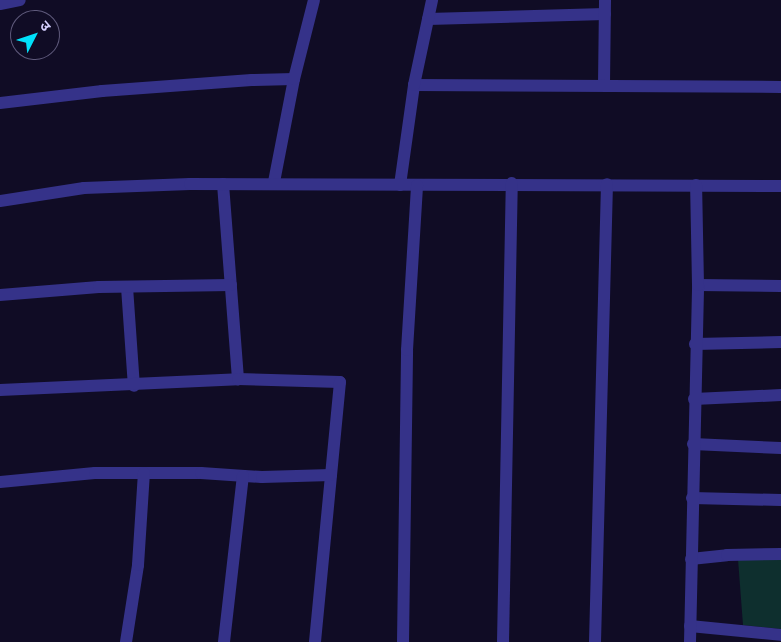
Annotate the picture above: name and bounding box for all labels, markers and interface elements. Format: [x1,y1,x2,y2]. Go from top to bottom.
north arrow [10,10,60,60]
text: उ [35,15,57,35]

